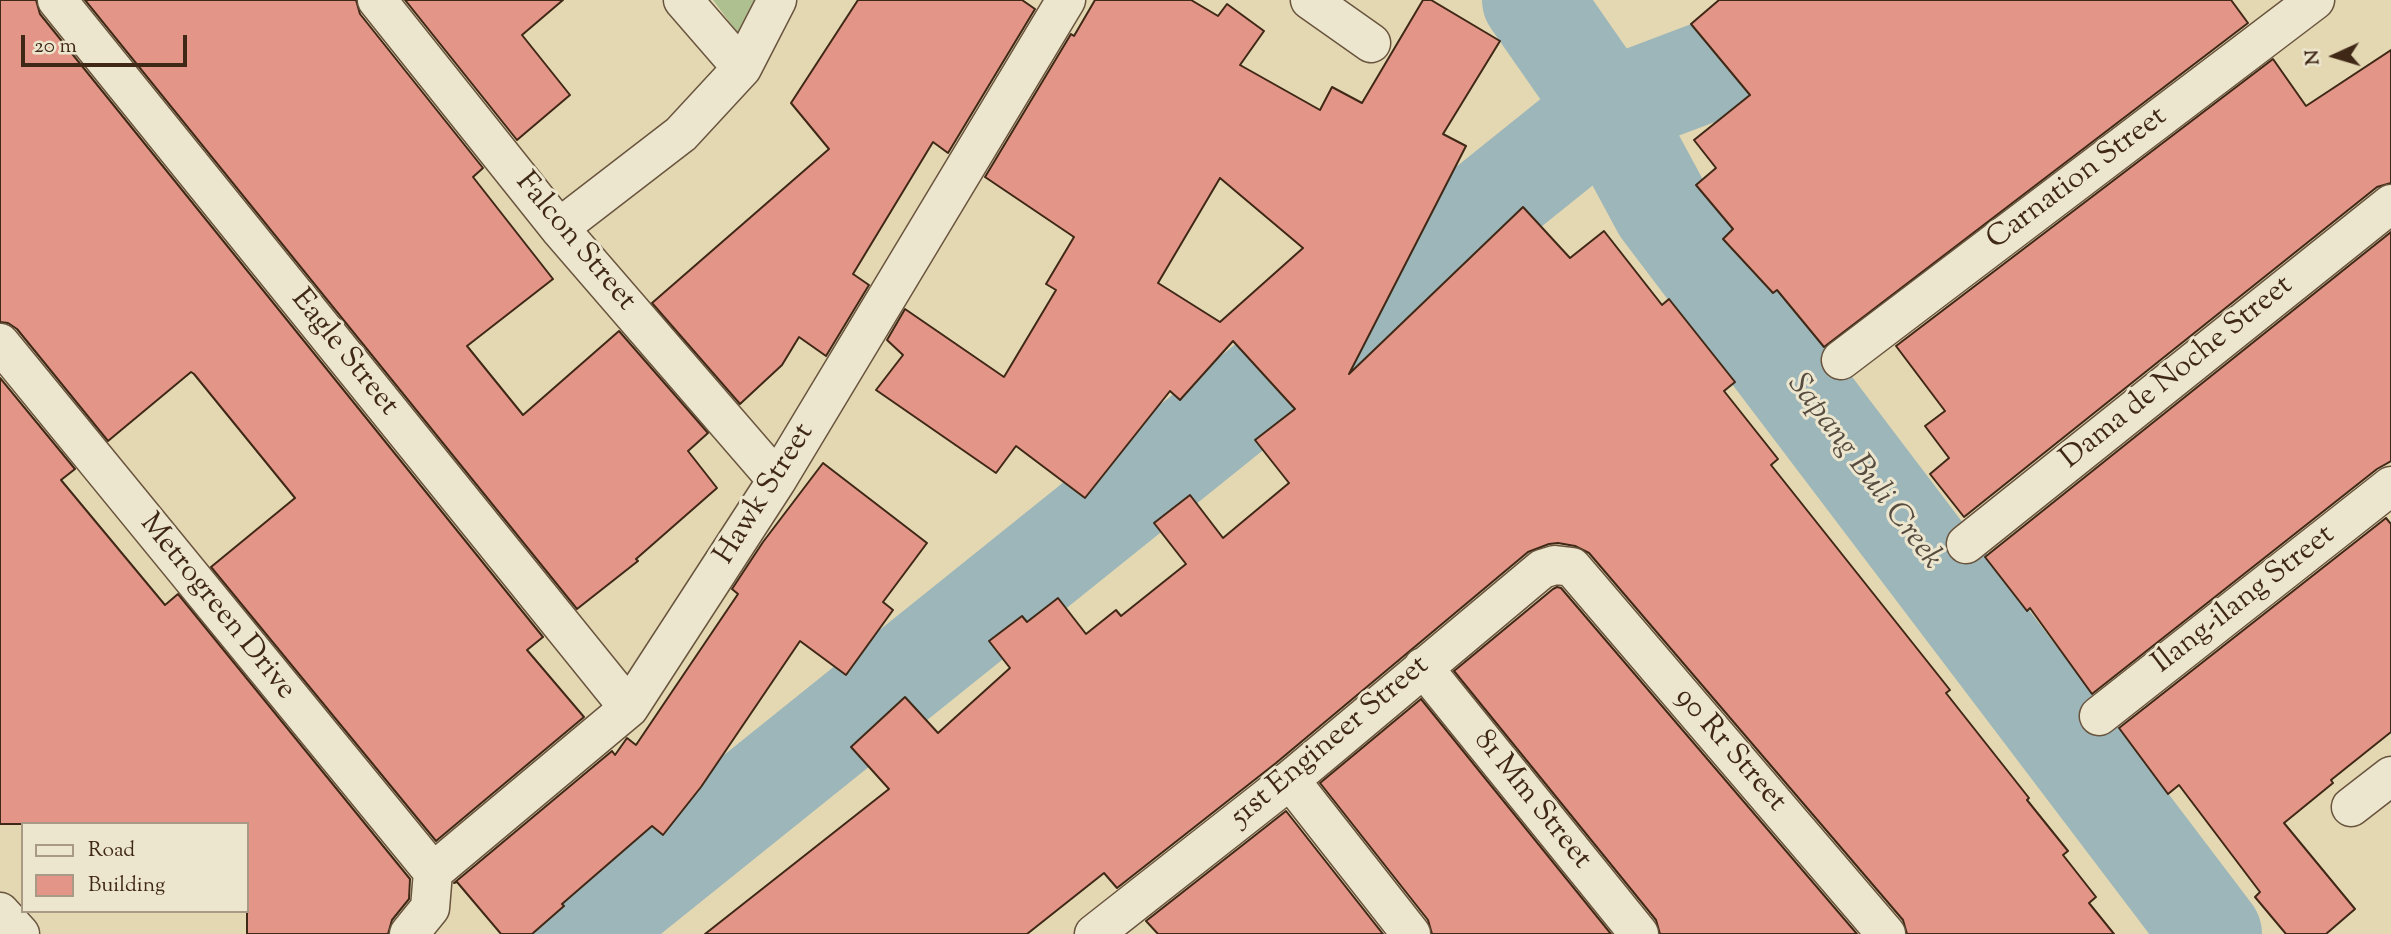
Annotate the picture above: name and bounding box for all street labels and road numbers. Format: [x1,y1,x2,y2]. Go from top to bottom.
street label: Carnation Street [1981,101,2175,259]
street label: Falcon Street [506,166,642,320]
street label: Dama de Noche Street [2055,269,2301,479]
street label: Eagle Street [281,284,405,424]
street label: Hawk Street [708,418,824,572]
street label: Metrogreen Drive [130,508,302,708]
street label: Ilang-ilang Street [2147,519,2343,683]
street label: 51st Engineer Street [1224,649,1438,837]
street label: 90 Rr Street [1665,682,1793,820]
street label: 81 Mm Street [1464,724,1598,878]

